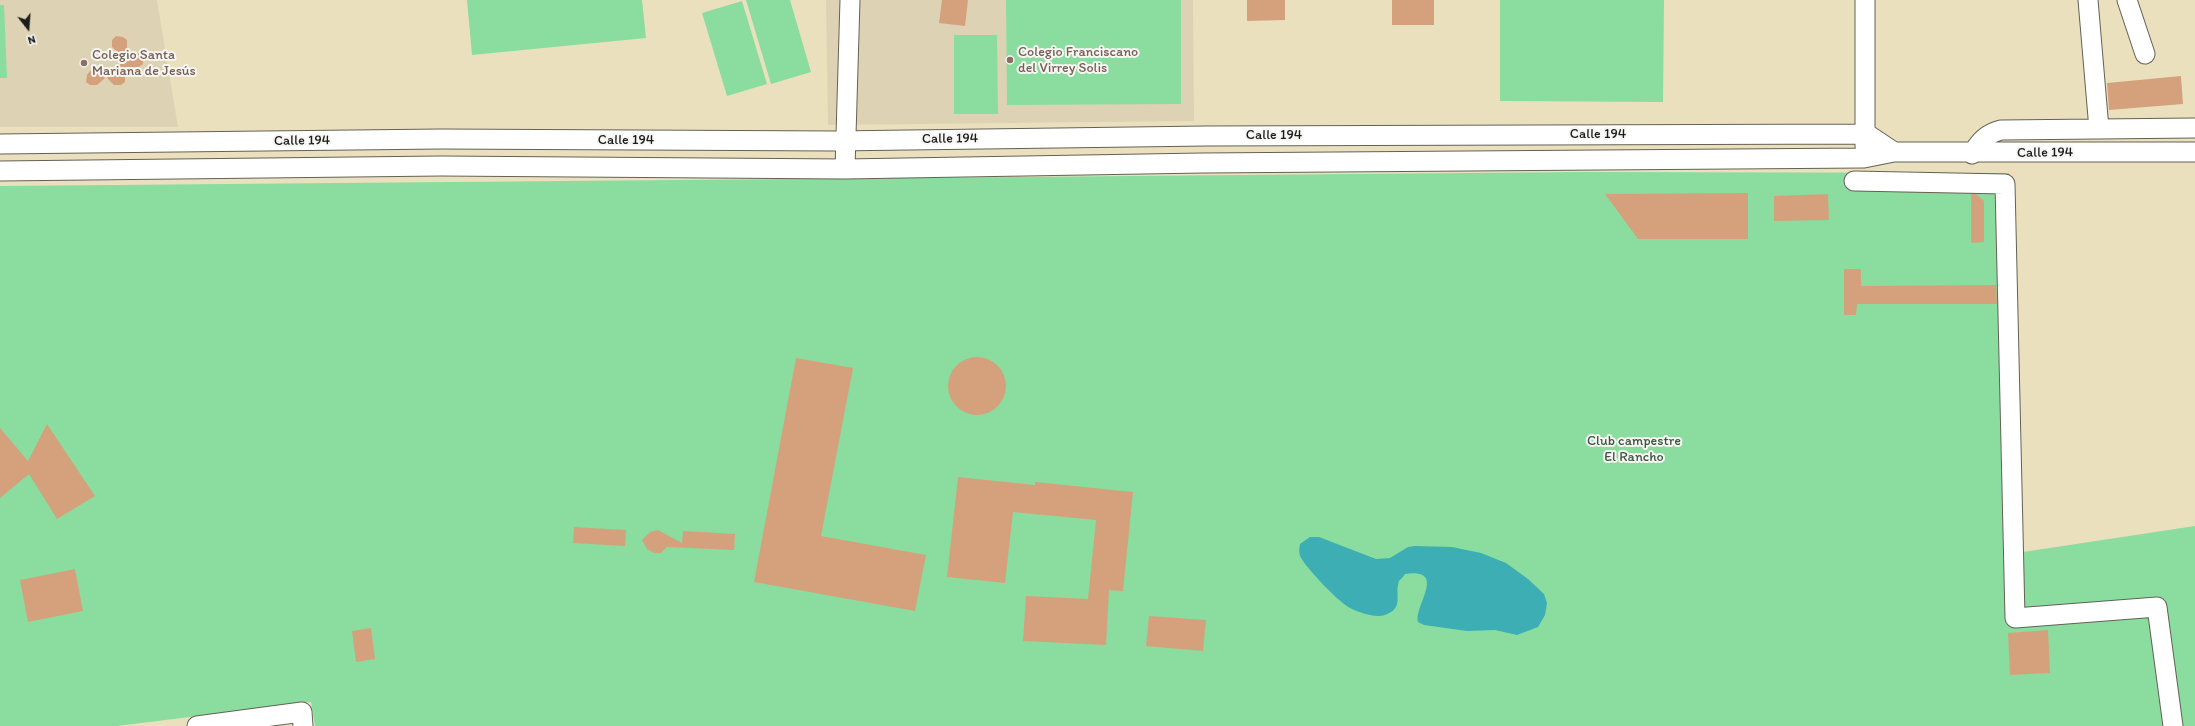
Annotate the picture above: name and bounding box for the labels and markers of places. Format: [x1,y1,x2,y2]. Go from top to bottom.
place label: Colegio Franciscano del Virrey Solis [1018,44,1138,76]
place label: Colegio Santa Mariana de Jesús [92,47,196,80]
marker: Colegio Franciscano del Virrey Solis [1005,55,1015,65]
marker: Colegio Santa Mariana de Jesús [79,58,89,68]

